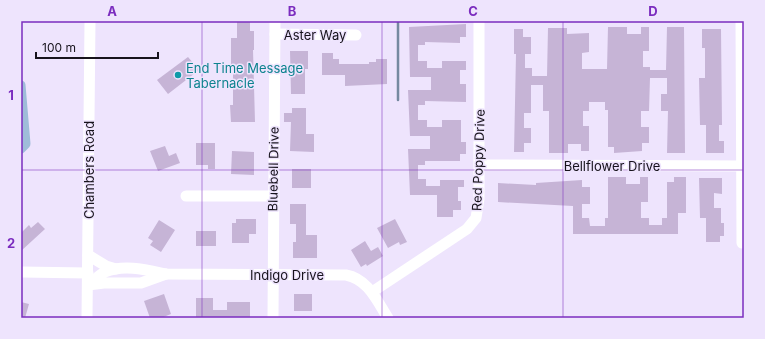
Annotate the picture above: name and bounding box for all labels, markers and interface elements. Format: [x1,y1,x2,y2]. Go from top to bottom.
text: A [107,3,117,19]
text: B [288,3,297,19]
text: C [468,3,478,19]
text: D [648,3,658,19]
street label: Aster Way [284,27,346,43]
scale bar [36,34,158,60]
text: 100 m [42,40,76,55]
place label: End Time Message Tabernacle [186,60,303,91]
marker: End Time Message Tabernacle [173,70,183,80]
text: 1 [8,87,14,103]
street label: Red Poppy Drive [468,109,488,211]
street label: Chambers Road [81,121,97,219]
street label: Bluebell Drive [264,127,282,211]
street label: Bellflower Drive [564,158,660,174]
text: 2 [7,235,15,251]
street label: Indigo Drive [250,267,324,283]

